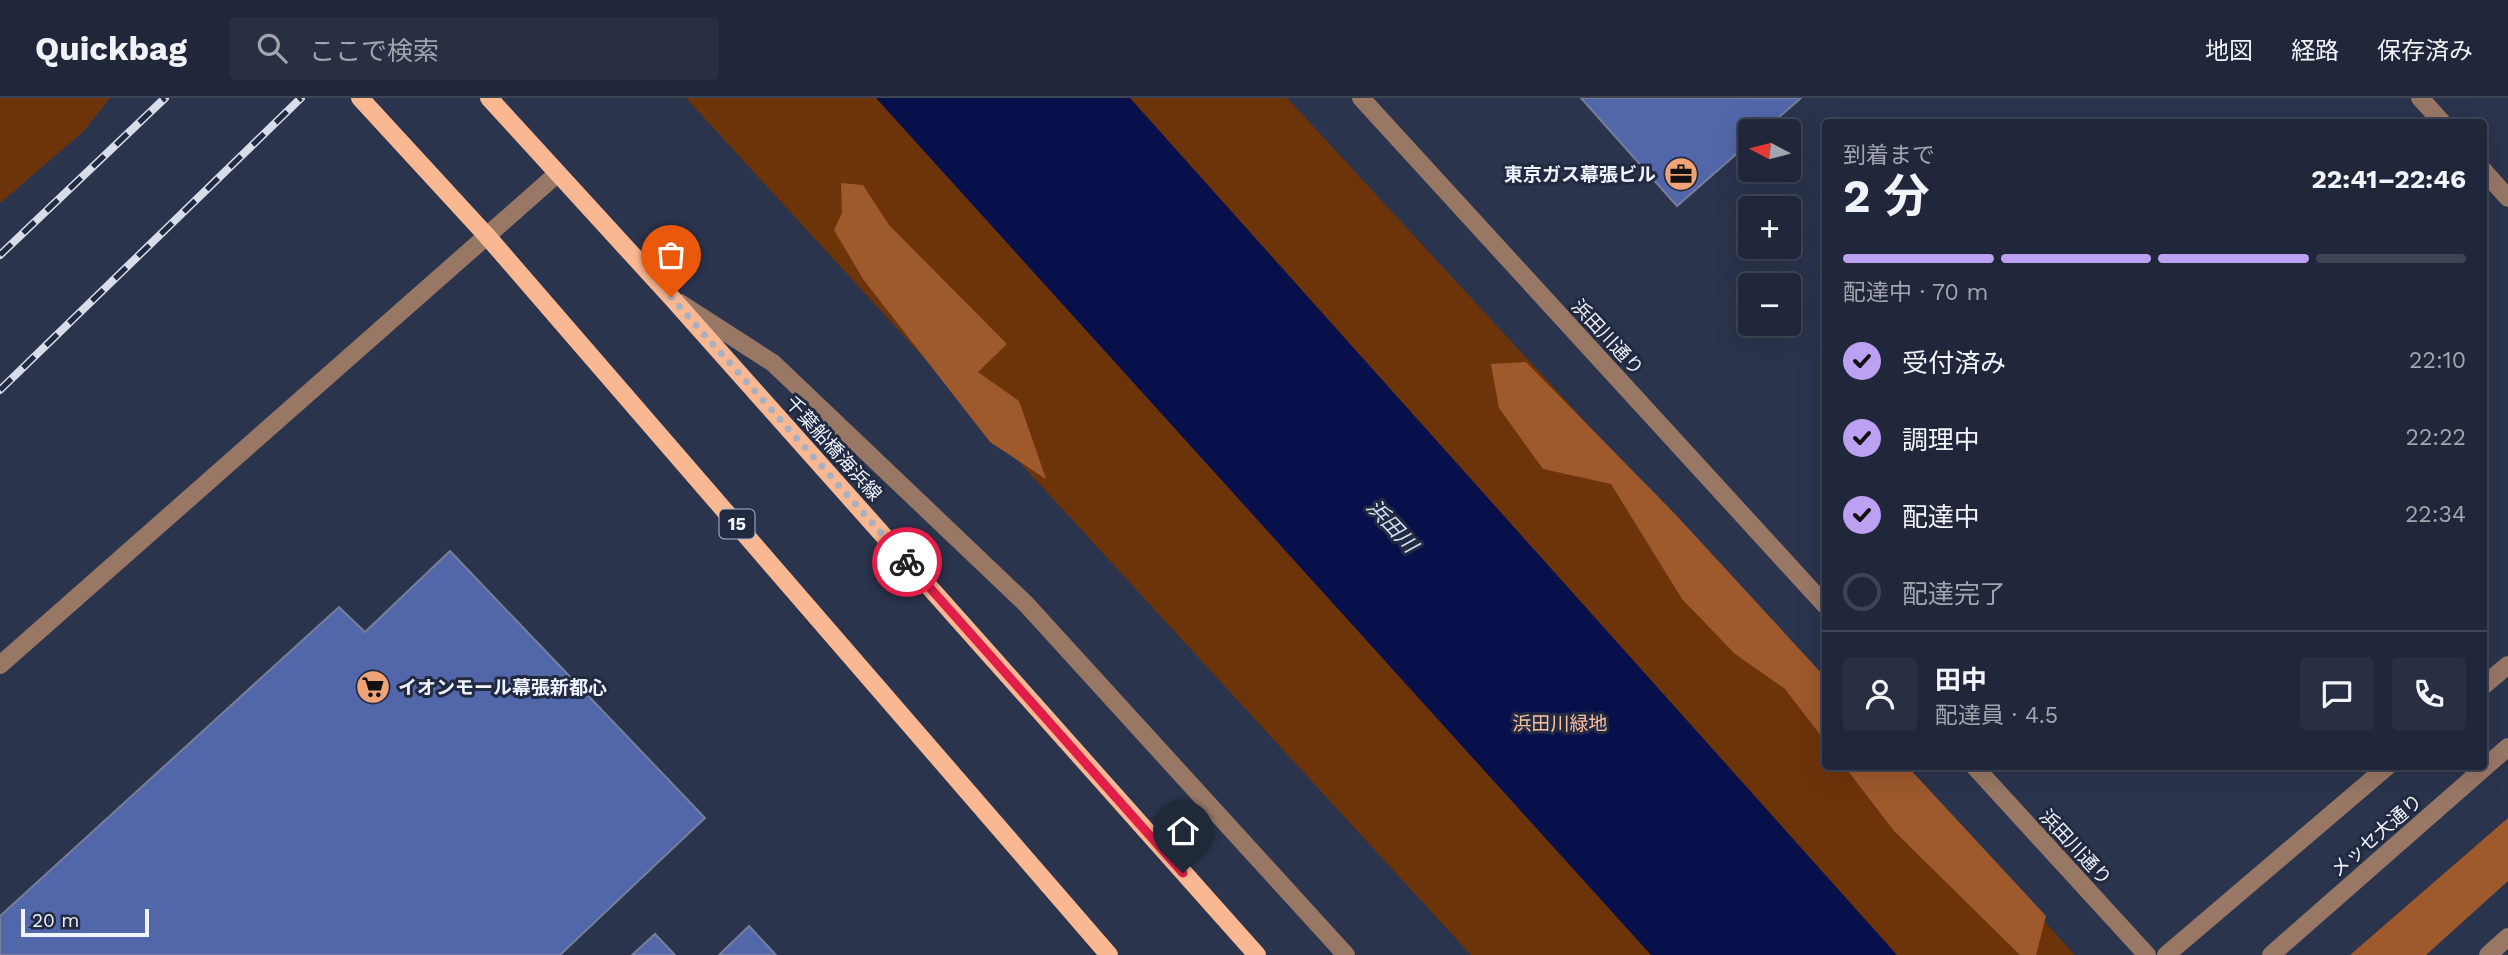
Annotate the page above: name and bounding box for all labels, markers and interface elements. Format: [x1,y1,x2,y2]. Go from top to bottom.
search box [229,17,719,80]
text: Quickbag [35,29,187,68]
icon: search [253,29,291,67]
text: ここで検索 [309,36,439,66]
text: 地図 [2205,37,2253,65]
text: 経路 [2291,37,2339,65]
text: 保存済み [2377,37,2473,65]
north arrow [1738,119,1801,182]
map controls [1738,119,1801,336]
text: 到着まで [1843,142,1935,169]
office icon: 東京ガス幕張ビル [1662,155,1700,193]
place label: 東京ガス幕張ビル [1504,163,1656,186]
text: 22:41–22:46 [2311,164,2466,194]
text: 2 分 [1843,169,1930,223]
button: + [1738,196,1801,259]
pin [641,225,701,297]
icon: bag [652,236,690,274]
button: − [1738,273,1801,336]
text: 配達中 · 70 m [1843,279,1988,306]
street label: 浜田川通り [1567,295,1648,380]
icon: check [1843,342,1881,380]
text: 22:10 [2409,347,2466,374]
text: 受付済み [1902,348,2006,378]
street label: 千葉船橋海浜線 [781,391,887,505]
icon: check [1843,419,1881,457]
text: 22:22 [2406,424,2466,451]
text: 調理中 [1902,425,1980,455]
water label: 浜田川 [1362,494,1424,559]
icon: check [1843,496,1881,534]
text: 22:34 [2405,501,2466,528]
text: 配達中 [1902,502,1980,532]
road number: 15 [720,510,754,538]
courier [872,527,942,597]
icon: bike [888,543,926,581]
text: 配達完了 [1902,579,2006,609]
button: person [1843,657,1917,731]
button: chat [2300,657,2374,731]
button: phone [2392,657,2466,731]
text: 田中 [1935,665,1987,695]
supermarket icon: イオンモール幕張新都心 [354,668,392,706]
place label: イオンモール幕張新都心 [398,676,607,699]
text: 配達員 · 4.5 [1935,702,2058,729]
park label: 浜田川緑地 [1512,712,1608,735]
street label: メッセ大通り [2326,789,2427,881]
pin [1153,801,1213,873]
street label: 浜田川通り [2035,805,2116,890]
icon: home [1164,812,1202,850]
scale bar [21,906,149,938]
text: 20 m [32,909,79,932]

